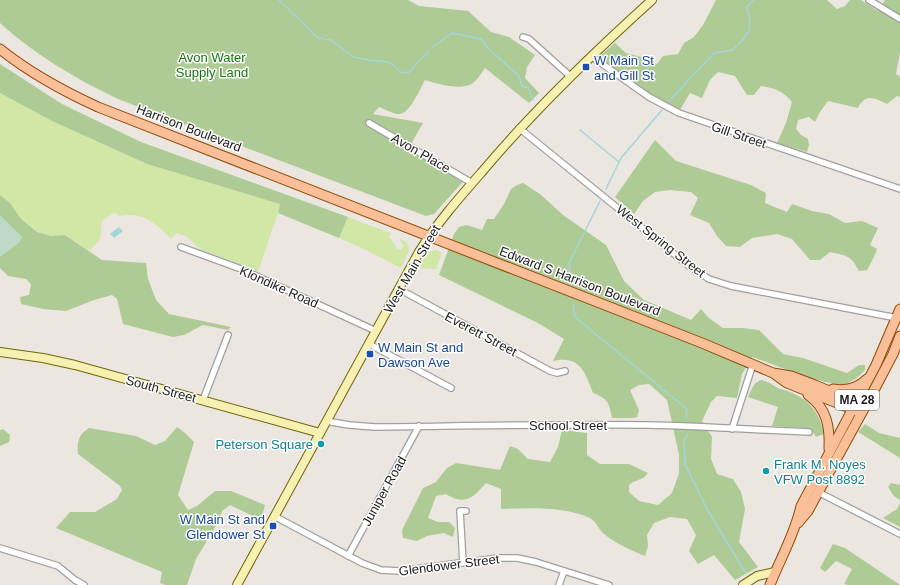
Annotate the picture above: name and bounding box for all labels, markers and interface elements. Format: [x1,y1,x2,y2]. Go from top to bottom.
park label: Avon Water Supply Land [176,50,248,80]
place label: W Main St and Gill St [594,53,654,83]
marker: W Main St and Gill St [581,62,591,72]
street label: Harrison Boulevard [134,101,244,155]
street label: Gill Street [710,119,769,152]
street label: Avon Place [389,130,453,176]
street label: West Spring Street [613,202,709,281]
street label: West Main Street [381,222,444,316]
street label: Edward S Harrison Boulevard [497,243,663,319]
street label: Klondike Road [237,263,321,311]
street label: Everett Street [442,309,520,359]
place label: W Main St and Dawson Ave [378,340,463,370]
marker: W Main St and Dawson Ave [365,349,375,359]
street label: South Street [124,372,198,406]
road number: MA 28 [835,390,879,410]
street label: School Street [529,418,607,433]
place label: Peterson Square [215,437,313,452]
marker: Peterson Square [316,439,326,449]
street label: Juniper Road [359,454,409,528]
place label: Frank M. Noyes VFW Post 8892 [774,457,866,487]
marker: Frank M. Noyes VFW Post 8892 [761,466,771,476]
place label: W Main St and Glendower St [180,512,265,542]
marker: W Main St and Glendower St [268,521,278,531]
street label: Glendower Street [398,551,500,579]

